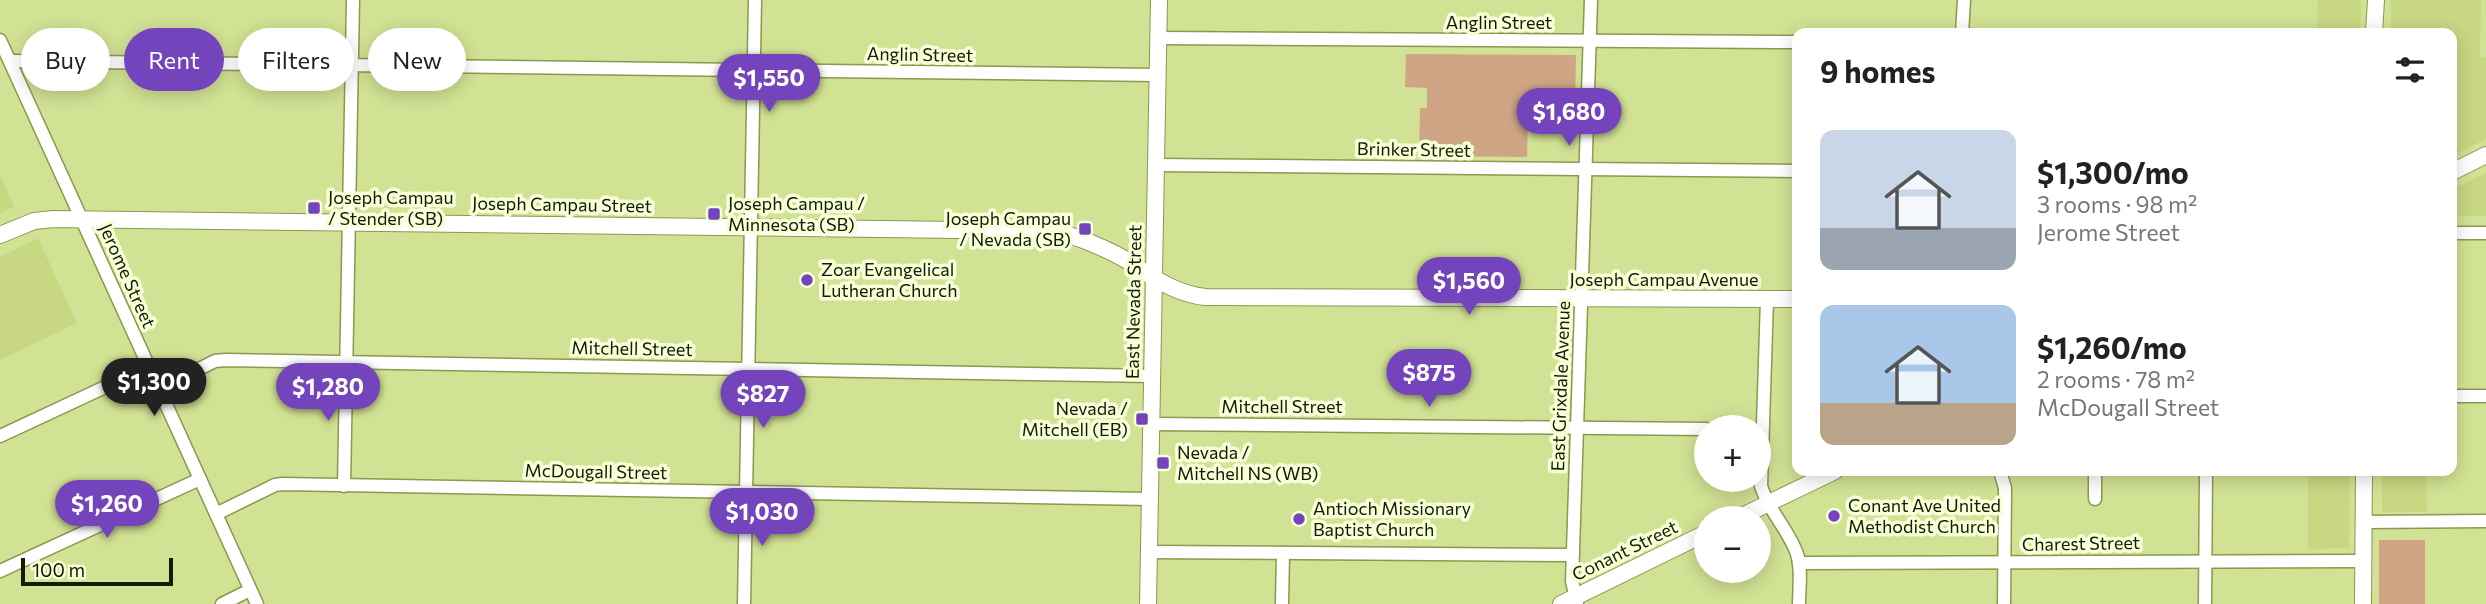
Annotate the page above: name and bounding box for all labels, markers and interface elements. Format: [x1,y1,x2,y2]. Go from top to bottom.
street label: Anglin Street [1446,11,1552,33]
chip: Buy [21,28,110,91]
chip: Rent [124,28,224,91]
chip: Filters [238,28,354,91]
chip: New [368,28,466,91]
street label: Anglin Street [867,42,973,66]
icon: filters [2391,51,2429,89]
text: 9 homes [1820,52,1935,89]
pin: $1,550 [712,54,826,114]
text: $1,550 [733,63,805,91]
pin: $1,680 [1512,88,1626,148]
text: $1,680 [1533,97,1605,125]
street label: Brinker Street [1357,137,1471,161]
text: $1,300/mo [2037,153,2189,190]
icon: home [1876,158,1960,242]
place label: Joseph Campau / Stender (SB) [328,186,453,229]
text: 3 rooms · 98 m² [2037,190,2197,218]
street label: Joseph Campau Street [472,191,652,217]
place label: Joseph Campau / Minnesota (SB) [728,192,865,235]
marker: Joseph Campau / Stender (SB) [306,200,322,216]
marker: Joseph Campau / Minnesota (SB) [706,206,722,222]
place label: Joseph Campau / Nevada (SB) [946,207,1071,250]
text: Jerome Street [2037,218,2180,246]
street label: Jerome Street [95,220,161,331]
marker: Joseph Campau / Nevada (SB) [1077,221,1093,237]
street label: East Nevada Street [1121,225,1145,379]
place label: Zoar Evangelical Lutheran Church [821,258,958,301]
pin: $1,560 [1412,258,1526,317]
text: $1,560 [1433,266,1505,294]
street label: Joseph Campau Avenue [1570,268,1758,290]
marker: Zoar Evangelical Lutheran Church [799,272,815,288]
street label: East Grixdale Avenue [1546,300,1574,472]
text: $1,260/mo [2037,328,2187,365]
icon: home [1876,333,1960,417]
street label: Mitchell Street [571,336,693,360]
pin: $875 [1388,350,1470,409]
pin: $1,300 [97,358,211,418]
text: $875 [1402,358,1456,386]
pin: $1,280 [271,364,385,423]
text: 2 rooms · 78 m² [2037,365,2195,393]
text: $1,300 [117,367,191,395]
pin: $827 [722,370,804,430]
text: $1,280 [292,372,364,400]
text: $827 [737,379,789,407]
text: McDougall Street [2037,393,2219,421]
street label: Mitchell Street [1221,395,1343,417]
place label: Nevada / Mitchell (EB) [1022,397,1128,440]
marker: Nevada / Mitchell (EB) [1134,411,1150,427]
map controls [1694,415,1771,583]
button: + [1694,415,1771,492]
place label: Nevada / Mitchell NS (WB) [1177,441,1319,484]
marker: Nevada / Mitchell NS (WB) [1155,455,1171,471]
street label: McDougall Street [525,459,668,483]
pin: $1,260 [50,480,164,540]
text: $1,260 [71,489,143,517]
pin: $1,030 [705,489,819,548]
place label: Conant Ave United Methodist Church [1848,494,2001,537]
text: $1,030 [726,497,798,525]
place label: Antioch Missionary Baptist Church [1313,497,1471,540]
button: − [1694,506,1771,583]
marker: Conant Ave United Methodist Church [1826,508,1842,524]
marker: Antioch Missionary Baptist Church [1291,511,1307,527]
street label: Conant Street [1568,515,1681,585]
street label: Charest Street [2022,531,2140,555]
scale bar [21,555,173,587]
text: 100 m [32,558,85,581]

